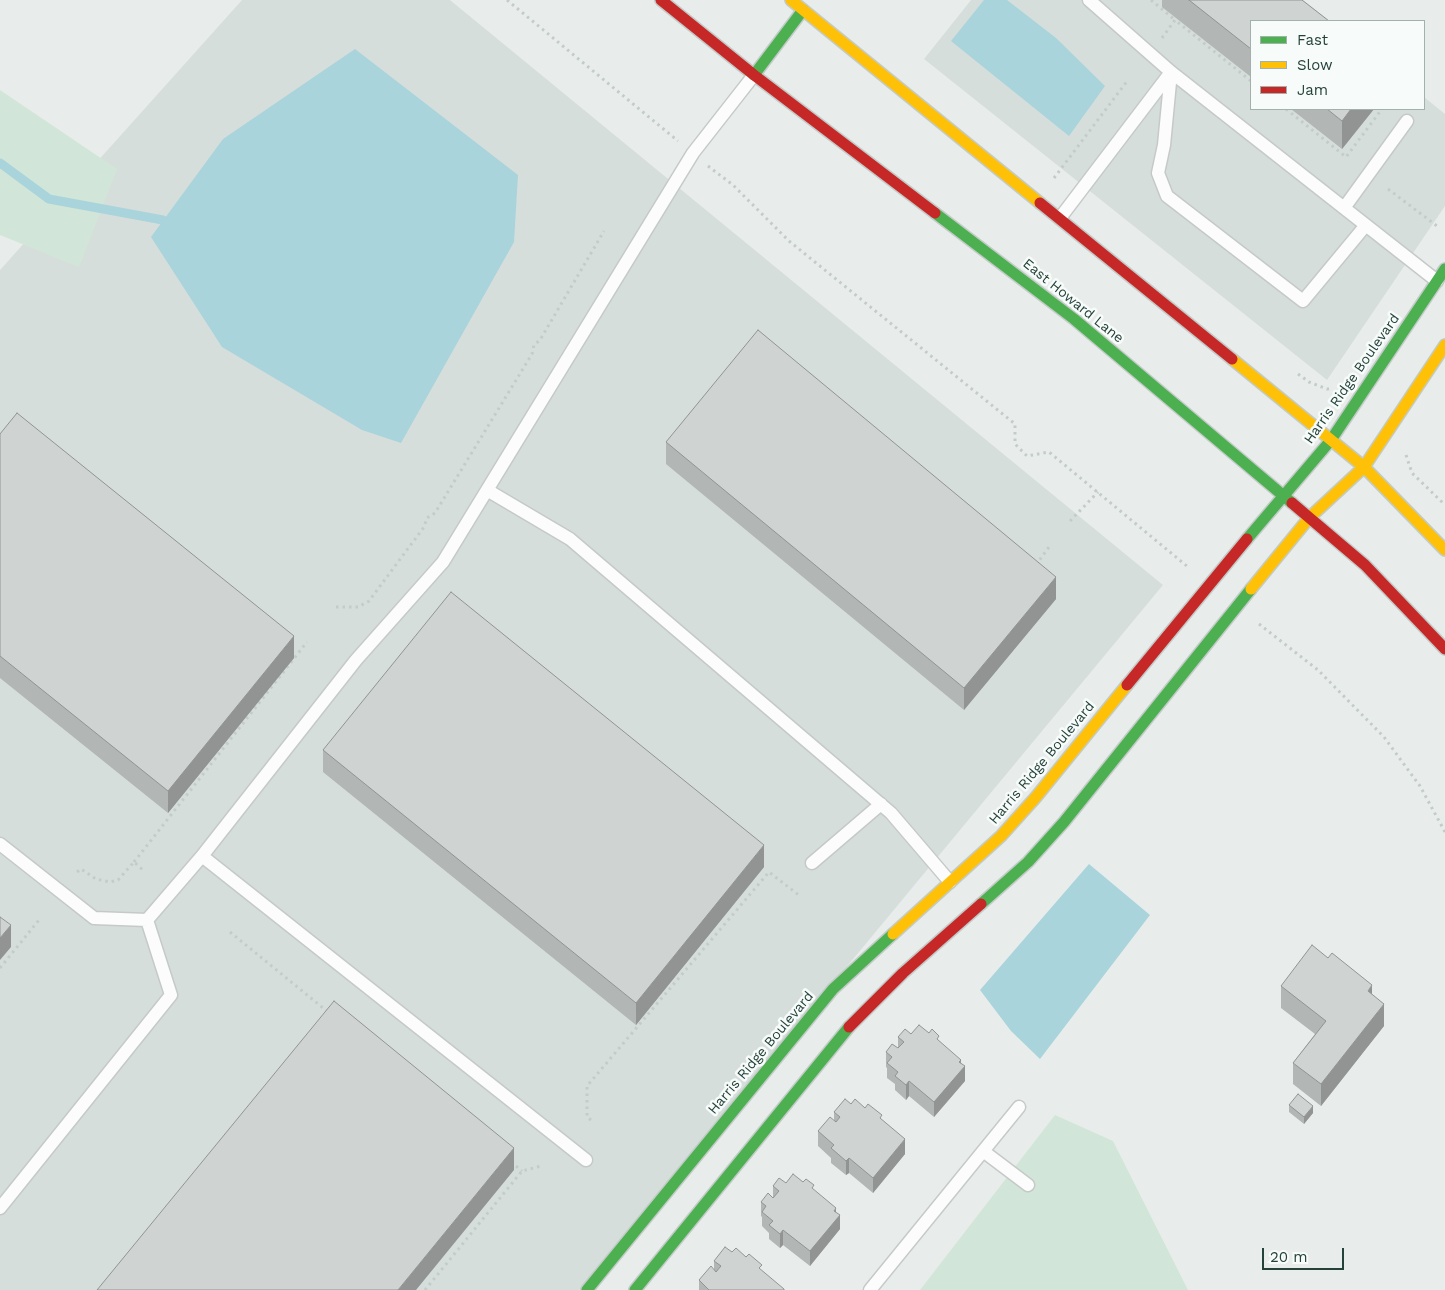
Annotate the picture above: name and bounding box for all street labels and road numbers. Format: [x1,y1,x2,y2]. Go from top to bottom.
street label: East Howard Lane [1019,255,1127,347]
street label: Harris Ridge Boulevard [1301,311,1403,447]
street label: Harris Ridge Boulevard [986,698,1098,828]
street label: Harris Ridge Boulevard [705,988,817,1118]

